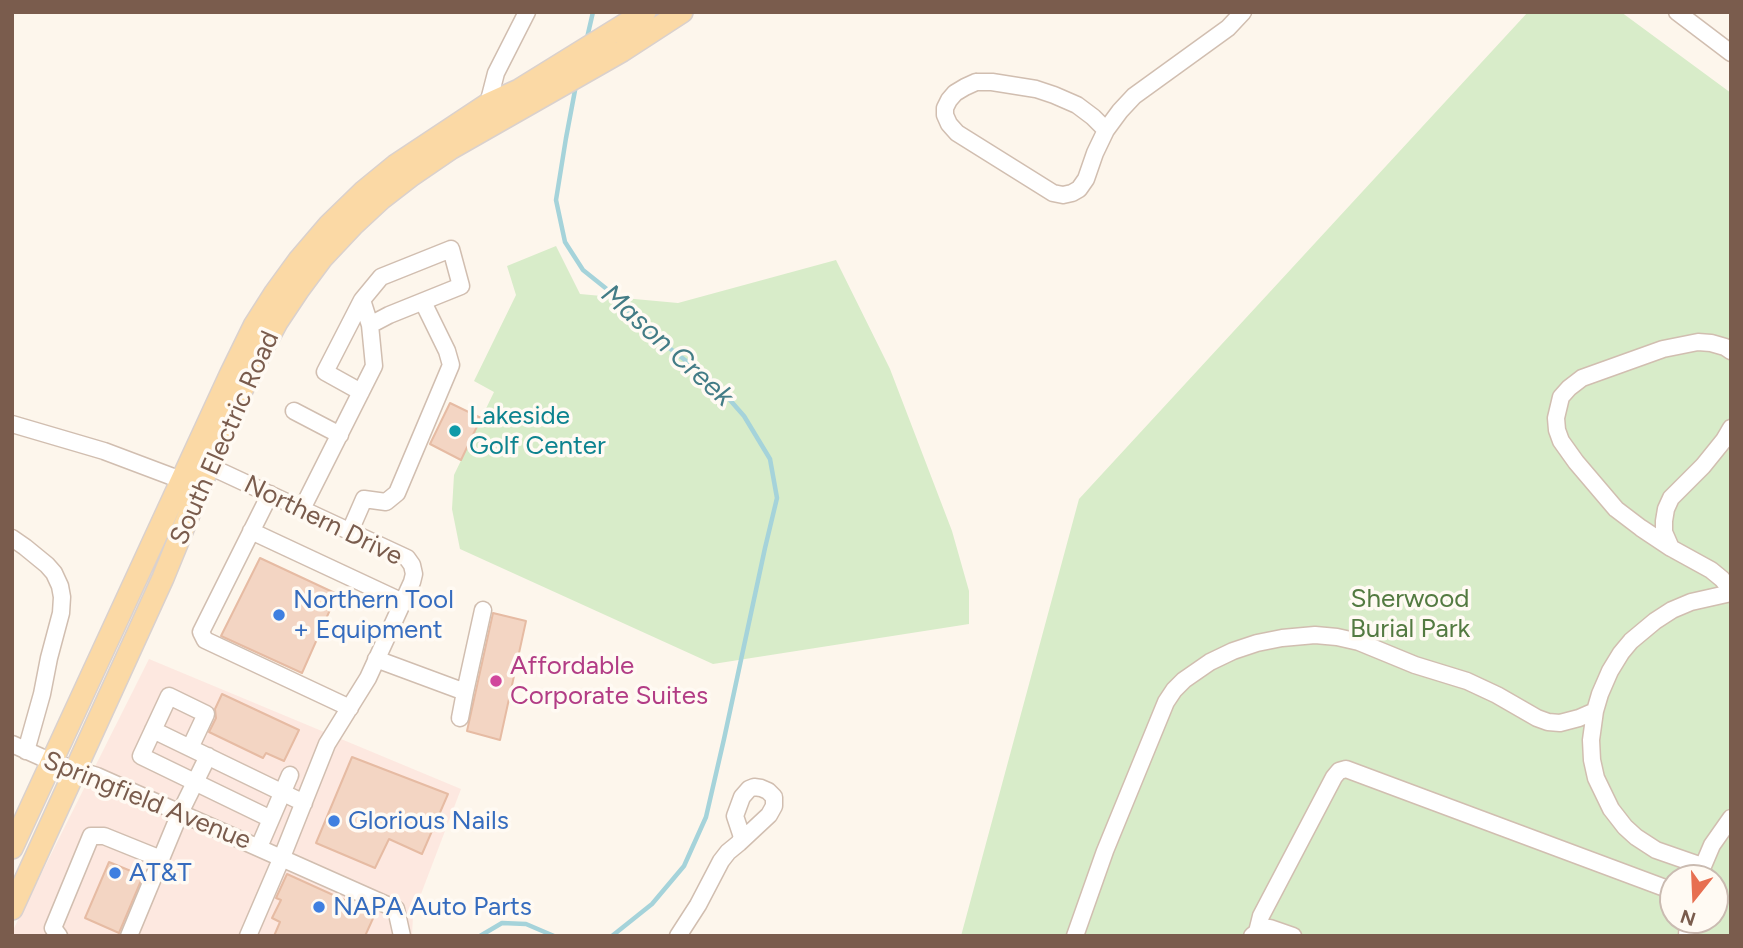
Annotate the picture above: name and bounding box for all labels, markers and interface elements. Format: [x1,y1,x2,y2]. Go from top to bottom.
water label: Mason Creek [594,278,740,414]
street label: South Electric Road [164,326,286,550]
place label: Lakeside Golf Center [469,400,606,462]
marker: Lakeside Golf Center [447,423,463,439]
street label: Northern Drive [239,469,407,573]
park label: Sherwood Burial Park [1350,583,1470,644]
place label: Northern Tool + Equipment [293,584,454,646]
marker: Northern Tool + Equipment [271,607,287,623]
place label: Affordable Corporate Suites [510,650,708,712]
marker: Affordable Corporate Suites [488,673,504,689]
street label: Springfield Avenue [39,745,255,857]
place label: Glorious Nails [348,805,509,837]
marker: Glorious Nails [326,813,342,829]
place label: AT&T [129,857,192,889]
north arrow [1659,864,1729,934]
marker: AT&T [107,865,123,881]
place label: NAPA Auto Parts [333,891,532,923]
marker: NAPA Auto Parts [311,899,327,915]
text: N [1677,904,1699,931]

